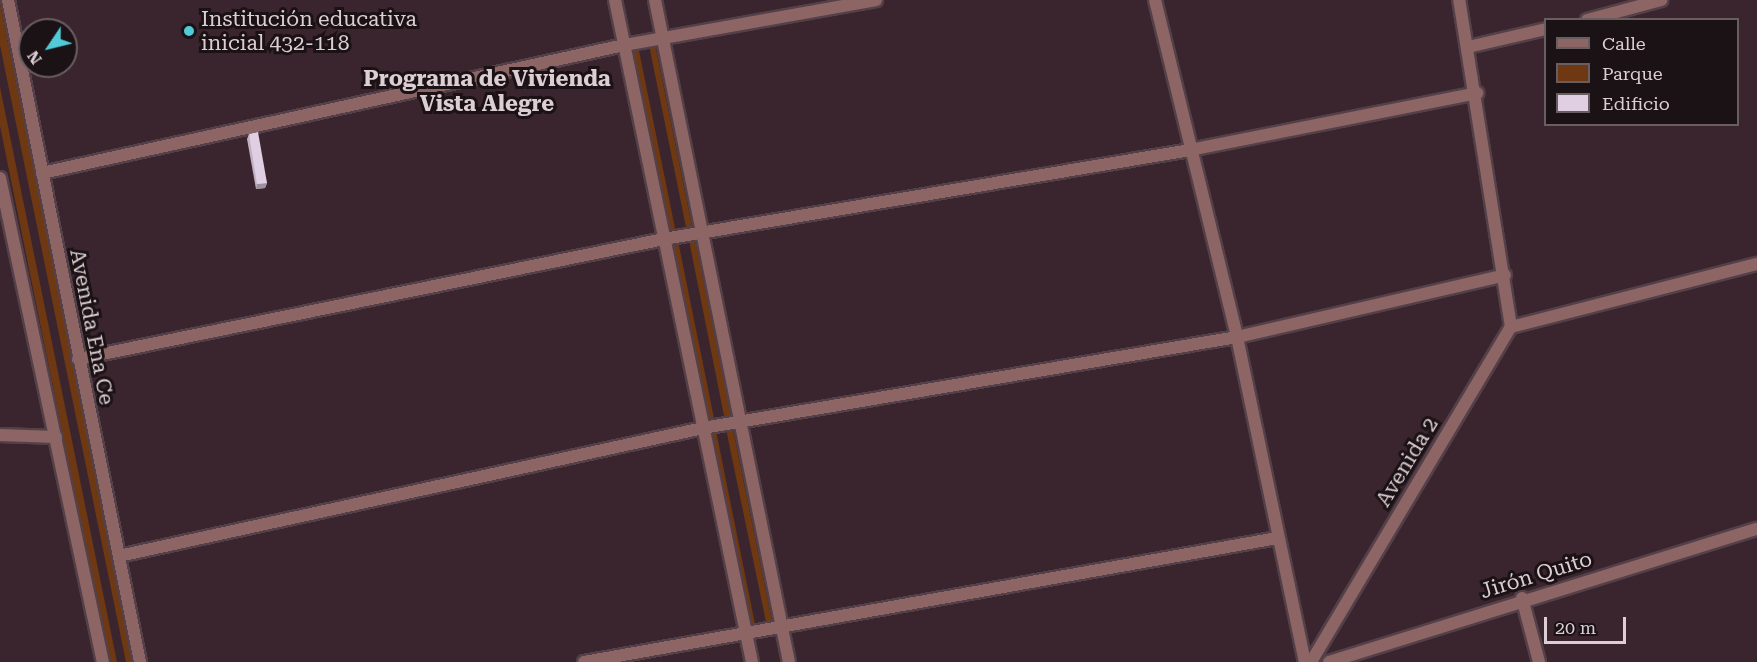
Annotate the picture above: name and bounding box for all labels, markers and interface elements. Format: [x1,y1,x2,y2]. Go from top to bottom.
place label: Institución educativa inicial 432-118 [201,6,417,56]
north arrow [18,18,78,78]
legend [1544,18,1739,126]
marker: Institución educativa inicial 432-118 [182,24,196,38]
text: Calle [1602,33,1646,54]
text: N [23,47,46,68]
text: Parque [1602,63,1663,84]
district label: Programa de Vivienda Vista Alegre [363,65,611,116]
text: Edificio [1602,93,1670,114]
street label: Avenida Ena Ce [65,247,119,407]
street label: Avenida 2 [1371,413,1443,511]
street label: Jirón Quito [1477,546,1595,604]
scale bar [1547,605,1630,643]
text: 20 m [1555,617,1596,638]

